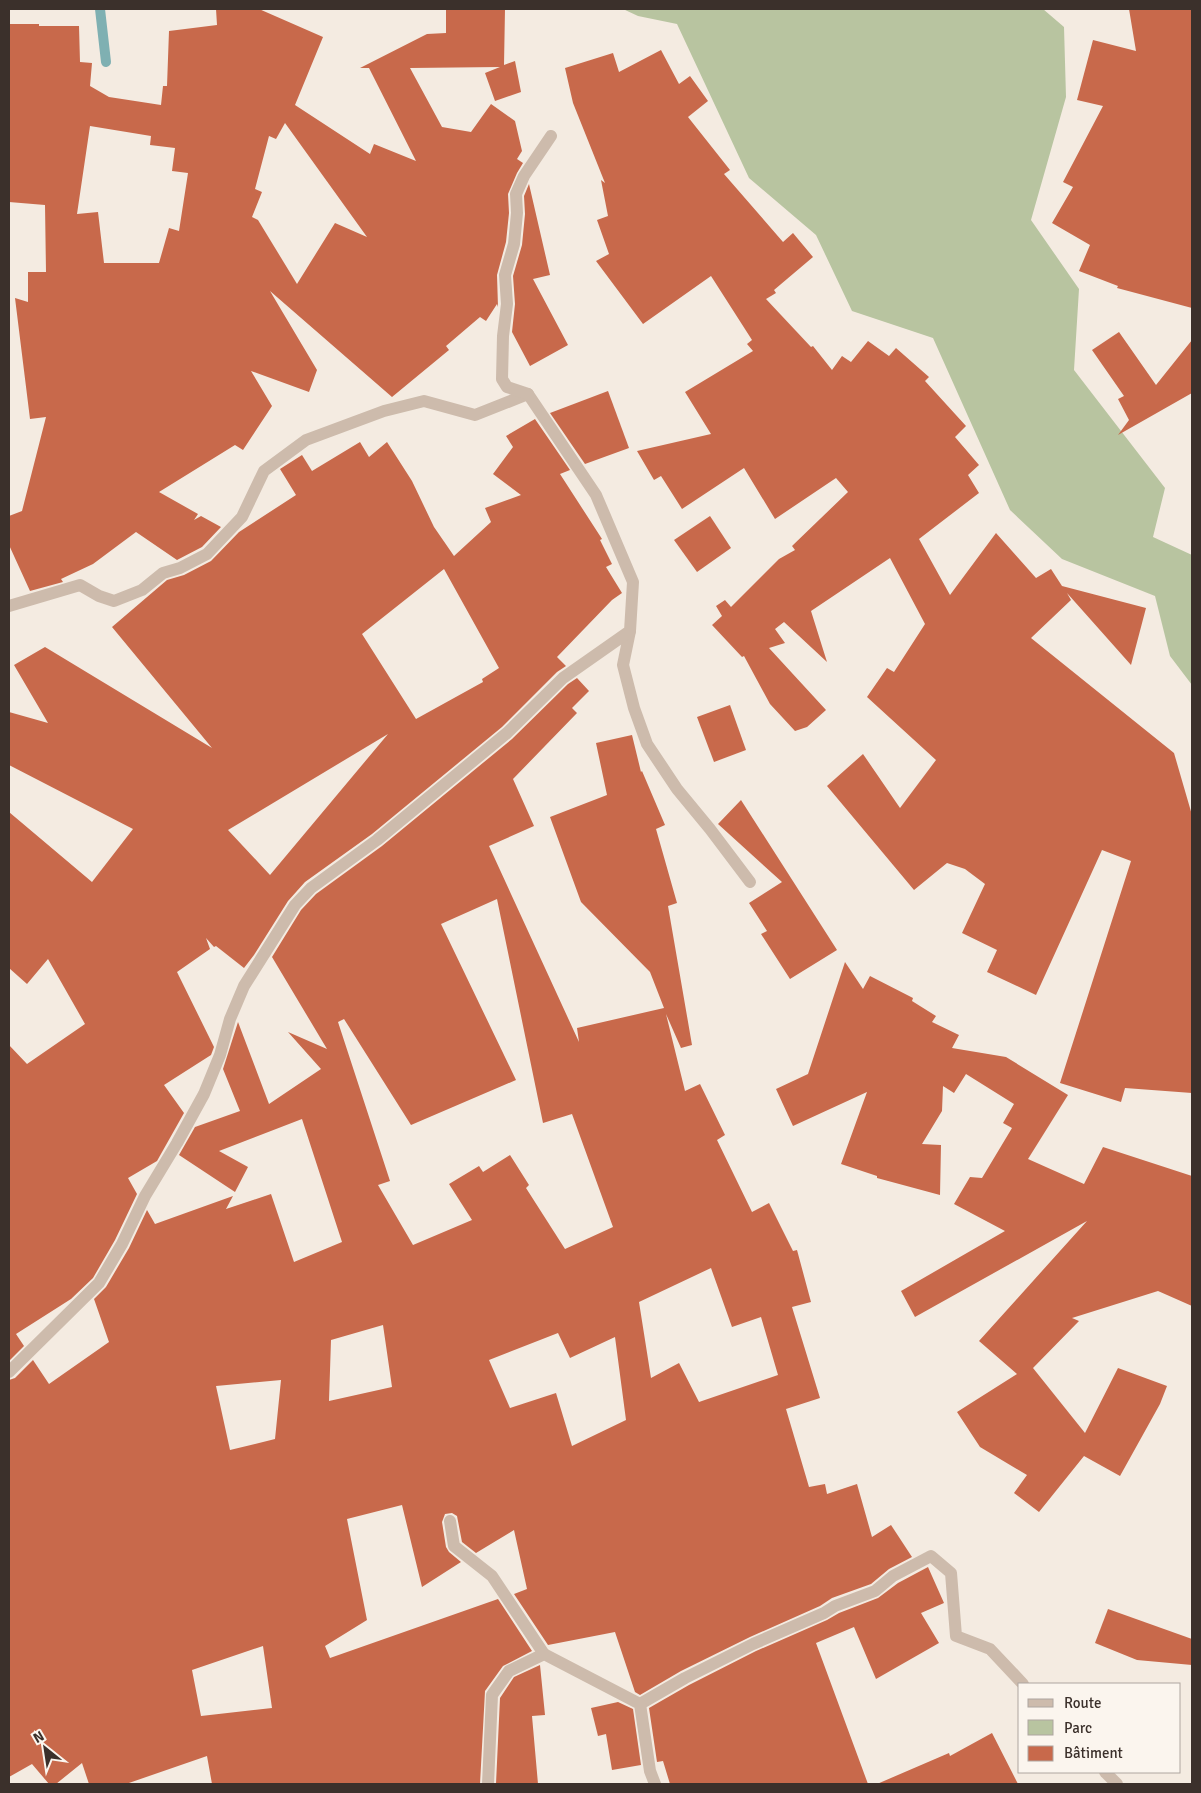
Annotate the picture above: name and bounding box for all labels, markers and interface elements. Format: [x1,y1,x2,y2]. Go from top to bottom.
legend [1018,1683,1181,1773]
text: Route [1064,1694,1101,1712]
text: Parc [1064,1719,1092,1737]
north arrow [20,1723,70,1773]
text: N [30,1727,47,1747]
text: Bâtiment [1064,1744,1123,1762]

